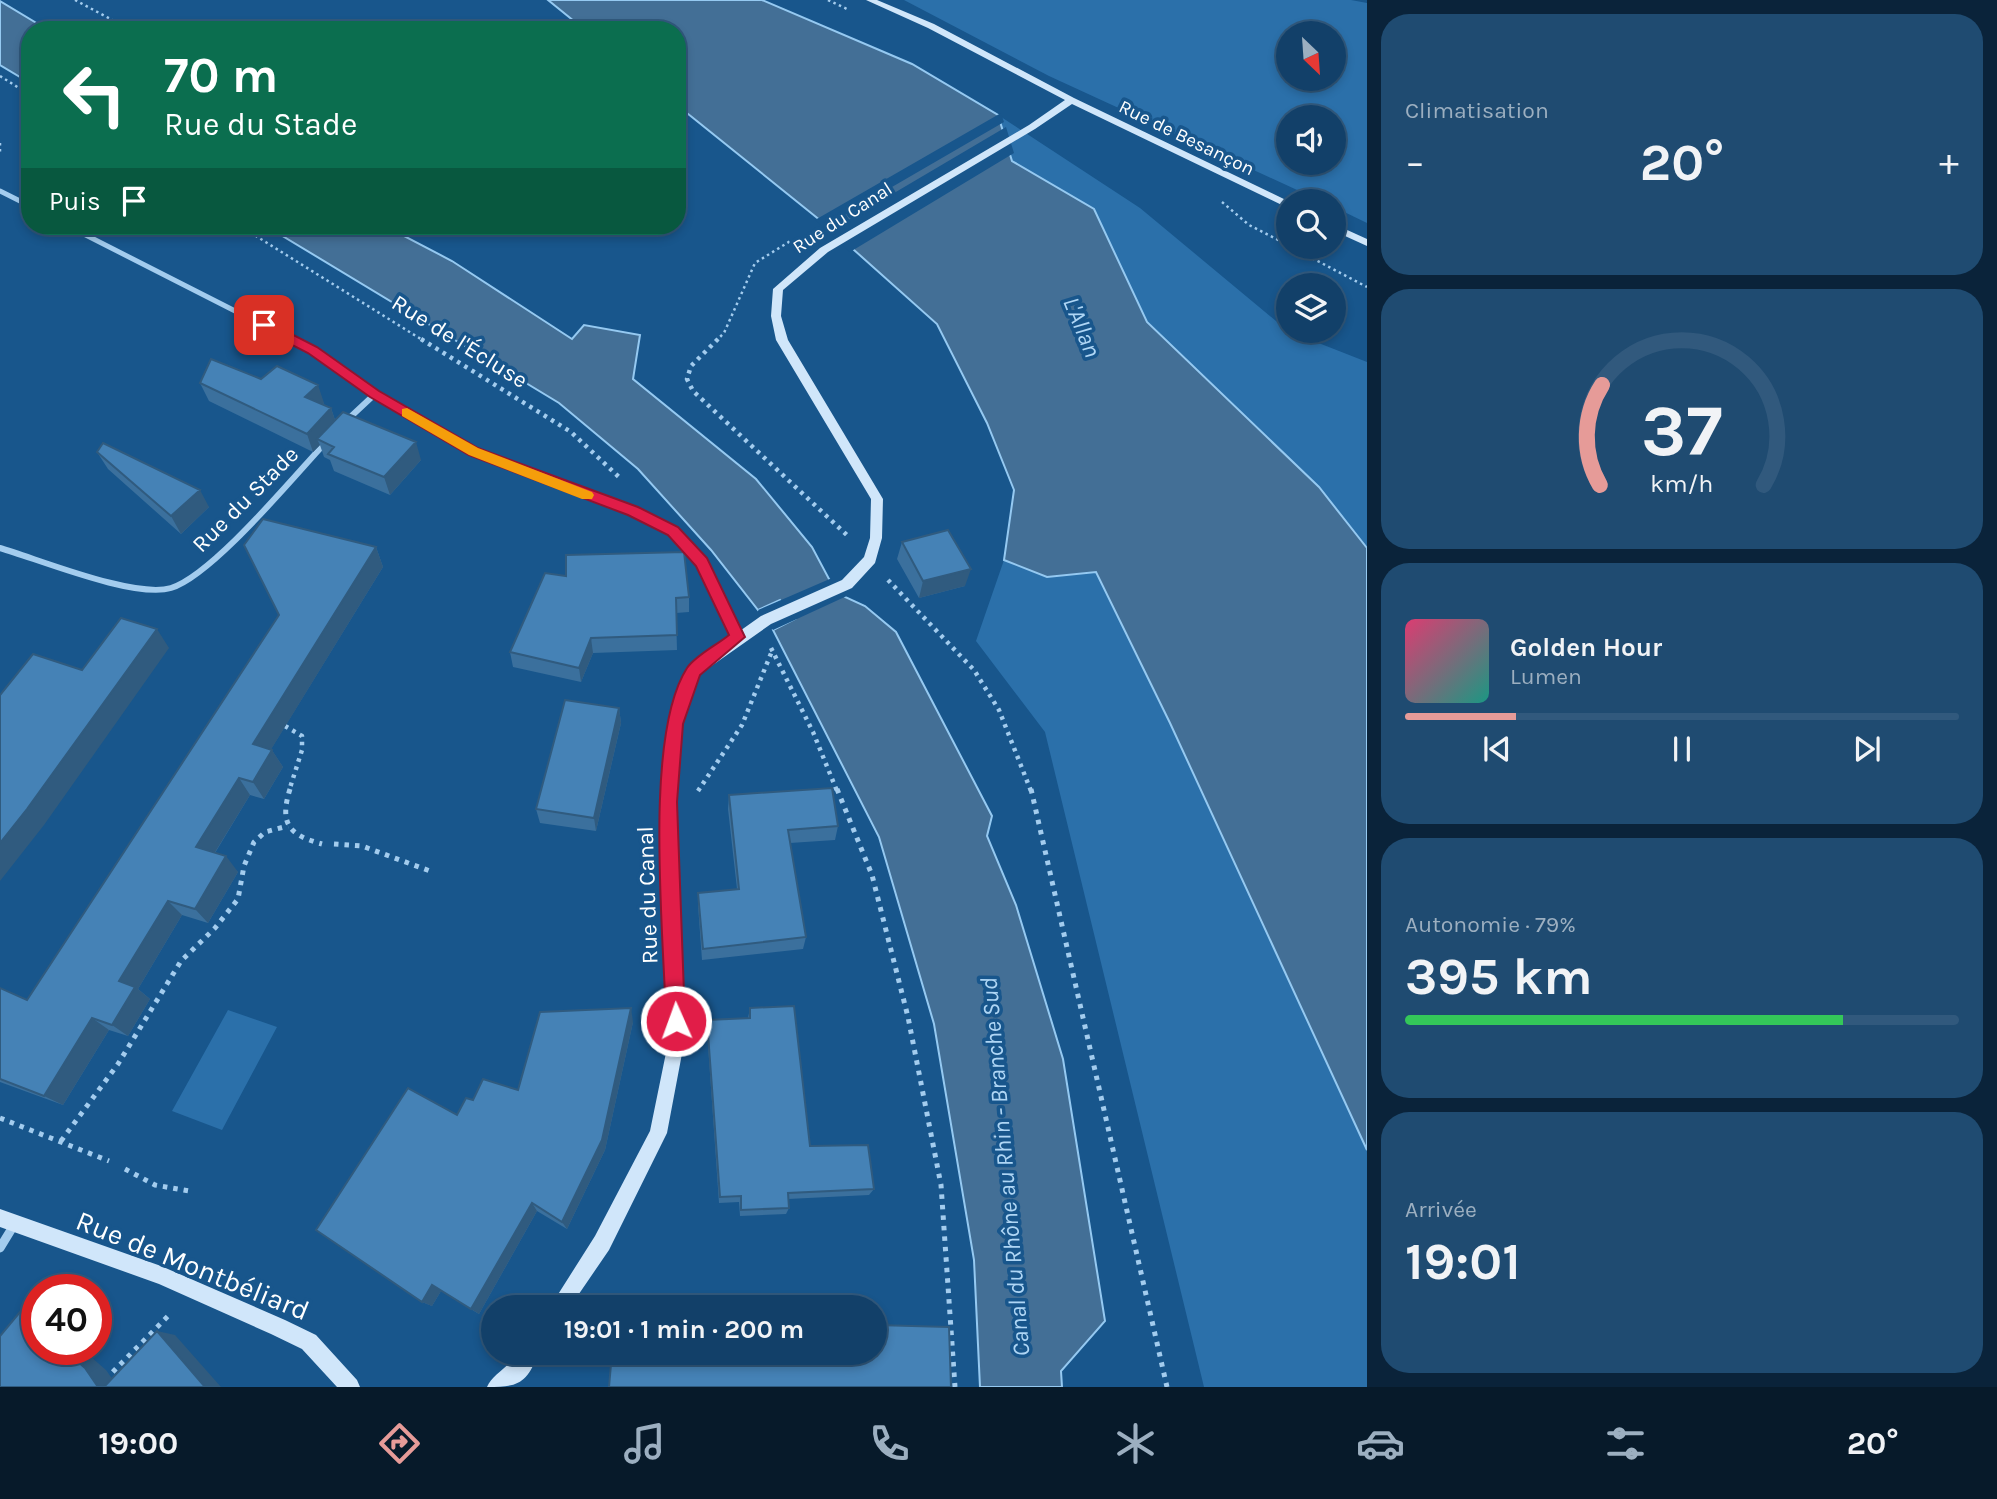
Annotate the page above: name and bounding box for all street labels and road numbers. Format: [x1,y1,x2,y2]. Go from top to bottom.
street label: Rue de Besançon [1115,96,1258,180]
street label: Rue du Canal [789,178,896,258]
street label: Rue de l'Écluse [387,289,533,394]
street label: Rue du Stade [187,441,304,558]
street label: Rue du Canal [632,826,663,964]
street label: Rue de Montbéliard [71,1204,314,1327]

